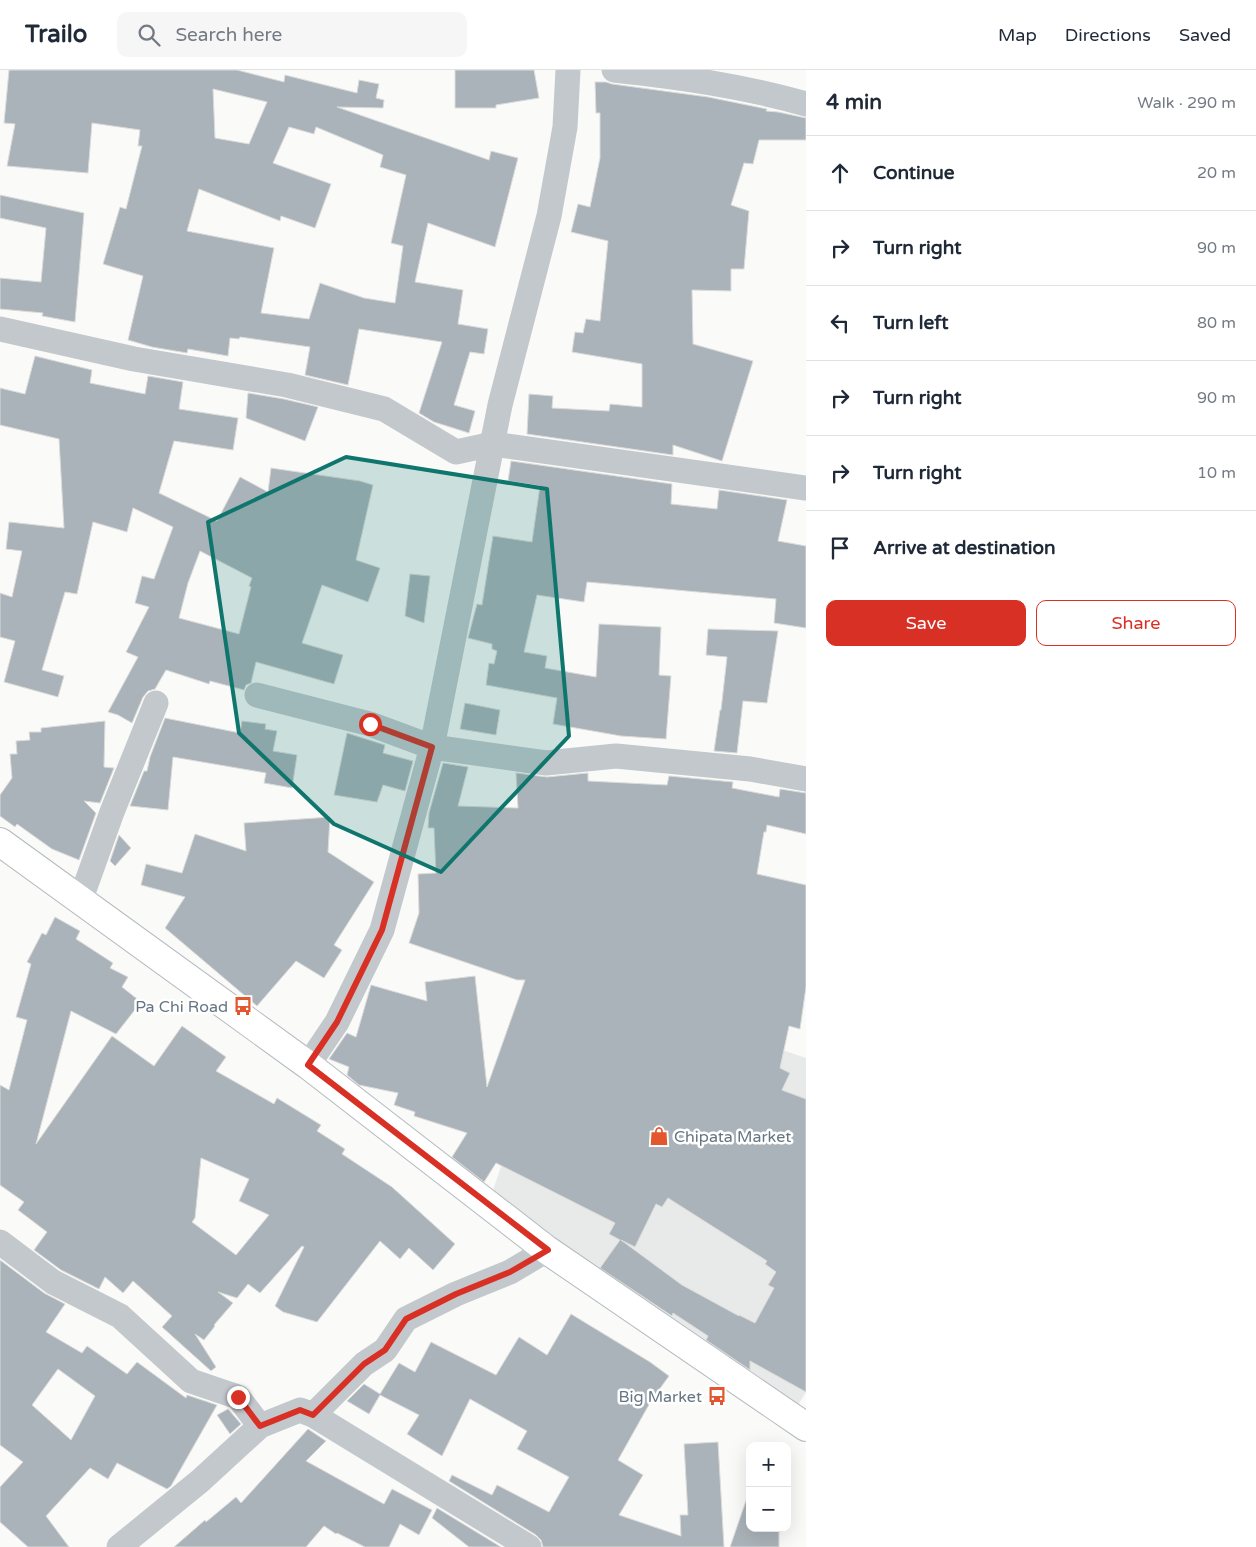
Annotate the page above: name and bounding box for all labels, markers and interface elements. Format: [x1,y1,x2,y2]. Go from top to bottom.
search box [117,12,467,57]
text: Trailo [25,20,87,49]
icon: search [135,21,163,49]
text: Search here [175,24,282,46]
text: Map [998,24,1037,46]
text: Directions [1065,24,1151,46]
text: Saved [1179,24,1231,46]
text: 4 min [826,90,882,115]
text: Walk · 290 m [1137,93,1236,113]
icon: ahead [826,159,854,187]
text: Continue [873,162,955,184]
text: 20 m [1197,163,1236,183]
icon: right [826,234,854,262]
text: Turn right [873,237,961,259]
text: 90 m [1197,238,1236,258]
icon: left [826,309,854,337]
text: Turn left [873,312,949,334]
text: 80 m [1197,313,1236,333]
icon: right [826,384,854,412]
text: Turn right [873,387,961,409]
text: 90 m [1197,388,1236,408]
icon: right [826,459,854,487]
text: Turn right [873,462,961,484]
text: 10 m [1197,463,1236,483]
icon: arrive [826,534,854,562]
text: Arrive at destination [873,537,1056,559]
button: Save [826,600,1026,646]
button: Share [1036,600,1236,646]
route start [359,713,382,736]
bus stop icon: Pa Chi Road [232,995,254,1017]
place label: Pa Chi Road [135,997,228,1017]
shop icon: Chipata Market [648,1125,670,1147]
place label: Chipata Market [674,1127,791,1147]
bus stop icon: Big Market [706,1385,728,1407]
route end [227,1386,250,1409]
place label: Big Market [618,1387,702,1407]
map controls [746,1442,791,1532]
button: + [746,1442,791,1487]
button: − [746,1487,791,1532]

